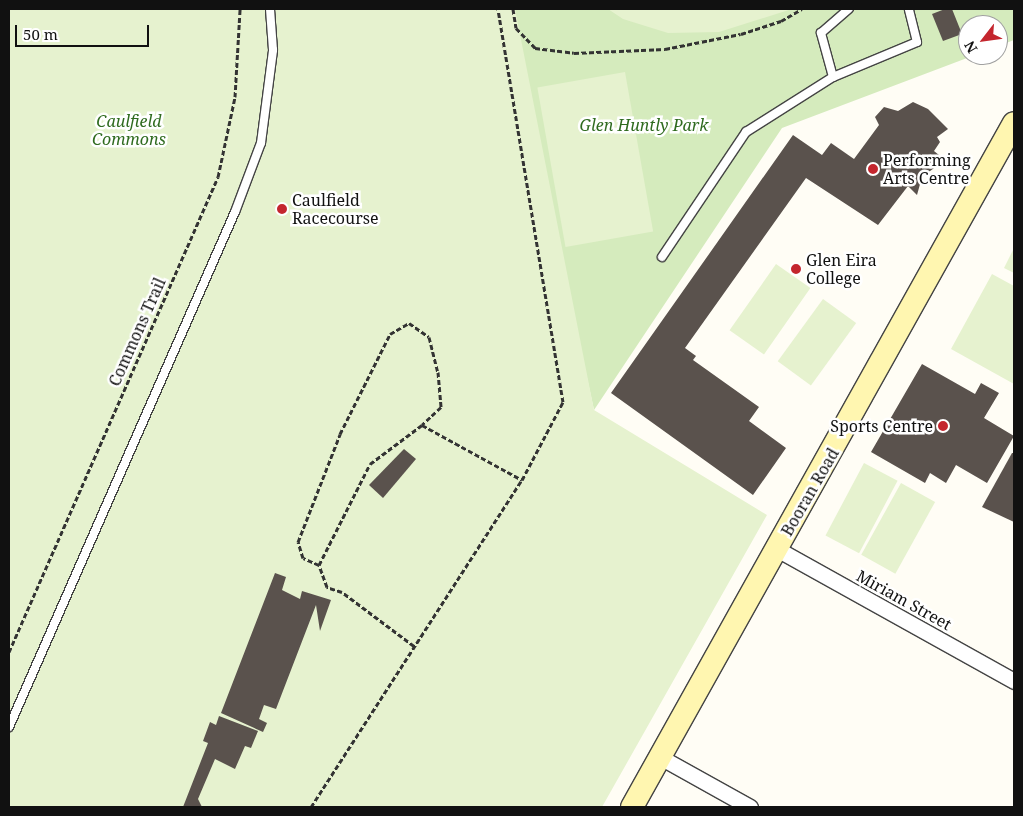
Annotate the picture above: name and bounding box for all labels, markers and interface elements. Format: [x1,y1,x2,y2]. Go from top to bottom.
scale bar [18,15,151,47]
north arrow [958,15,1008,65]
text: 50 m [23,24,58,44]
text: N [959,38,981,57]
park label: Caulfield Commons [92,111,166,149]
park label: Glen Huntly Park [580,115,708,135]
place label: Performing Arts Centre [883,150,971,188]
marker: Performing Arts Centre [867,163,879,175]
place label: Caulfield Racecourse [292,190,379,228]
marker: Caulfield Racecourse [276,203,288,215]
place label: Glen Eira College [806,250,877,288]
marker: Glen Eira College [790,263,802,275]
street label: Commons Trail [105,275,169,389]
place label: Sports Centre [830,416,933,436]
marker: Sports Centre [937,420,949,432]
street label: Booran Road [777,445,843,539]
street label: Miriam Street [853,566,955,634]

